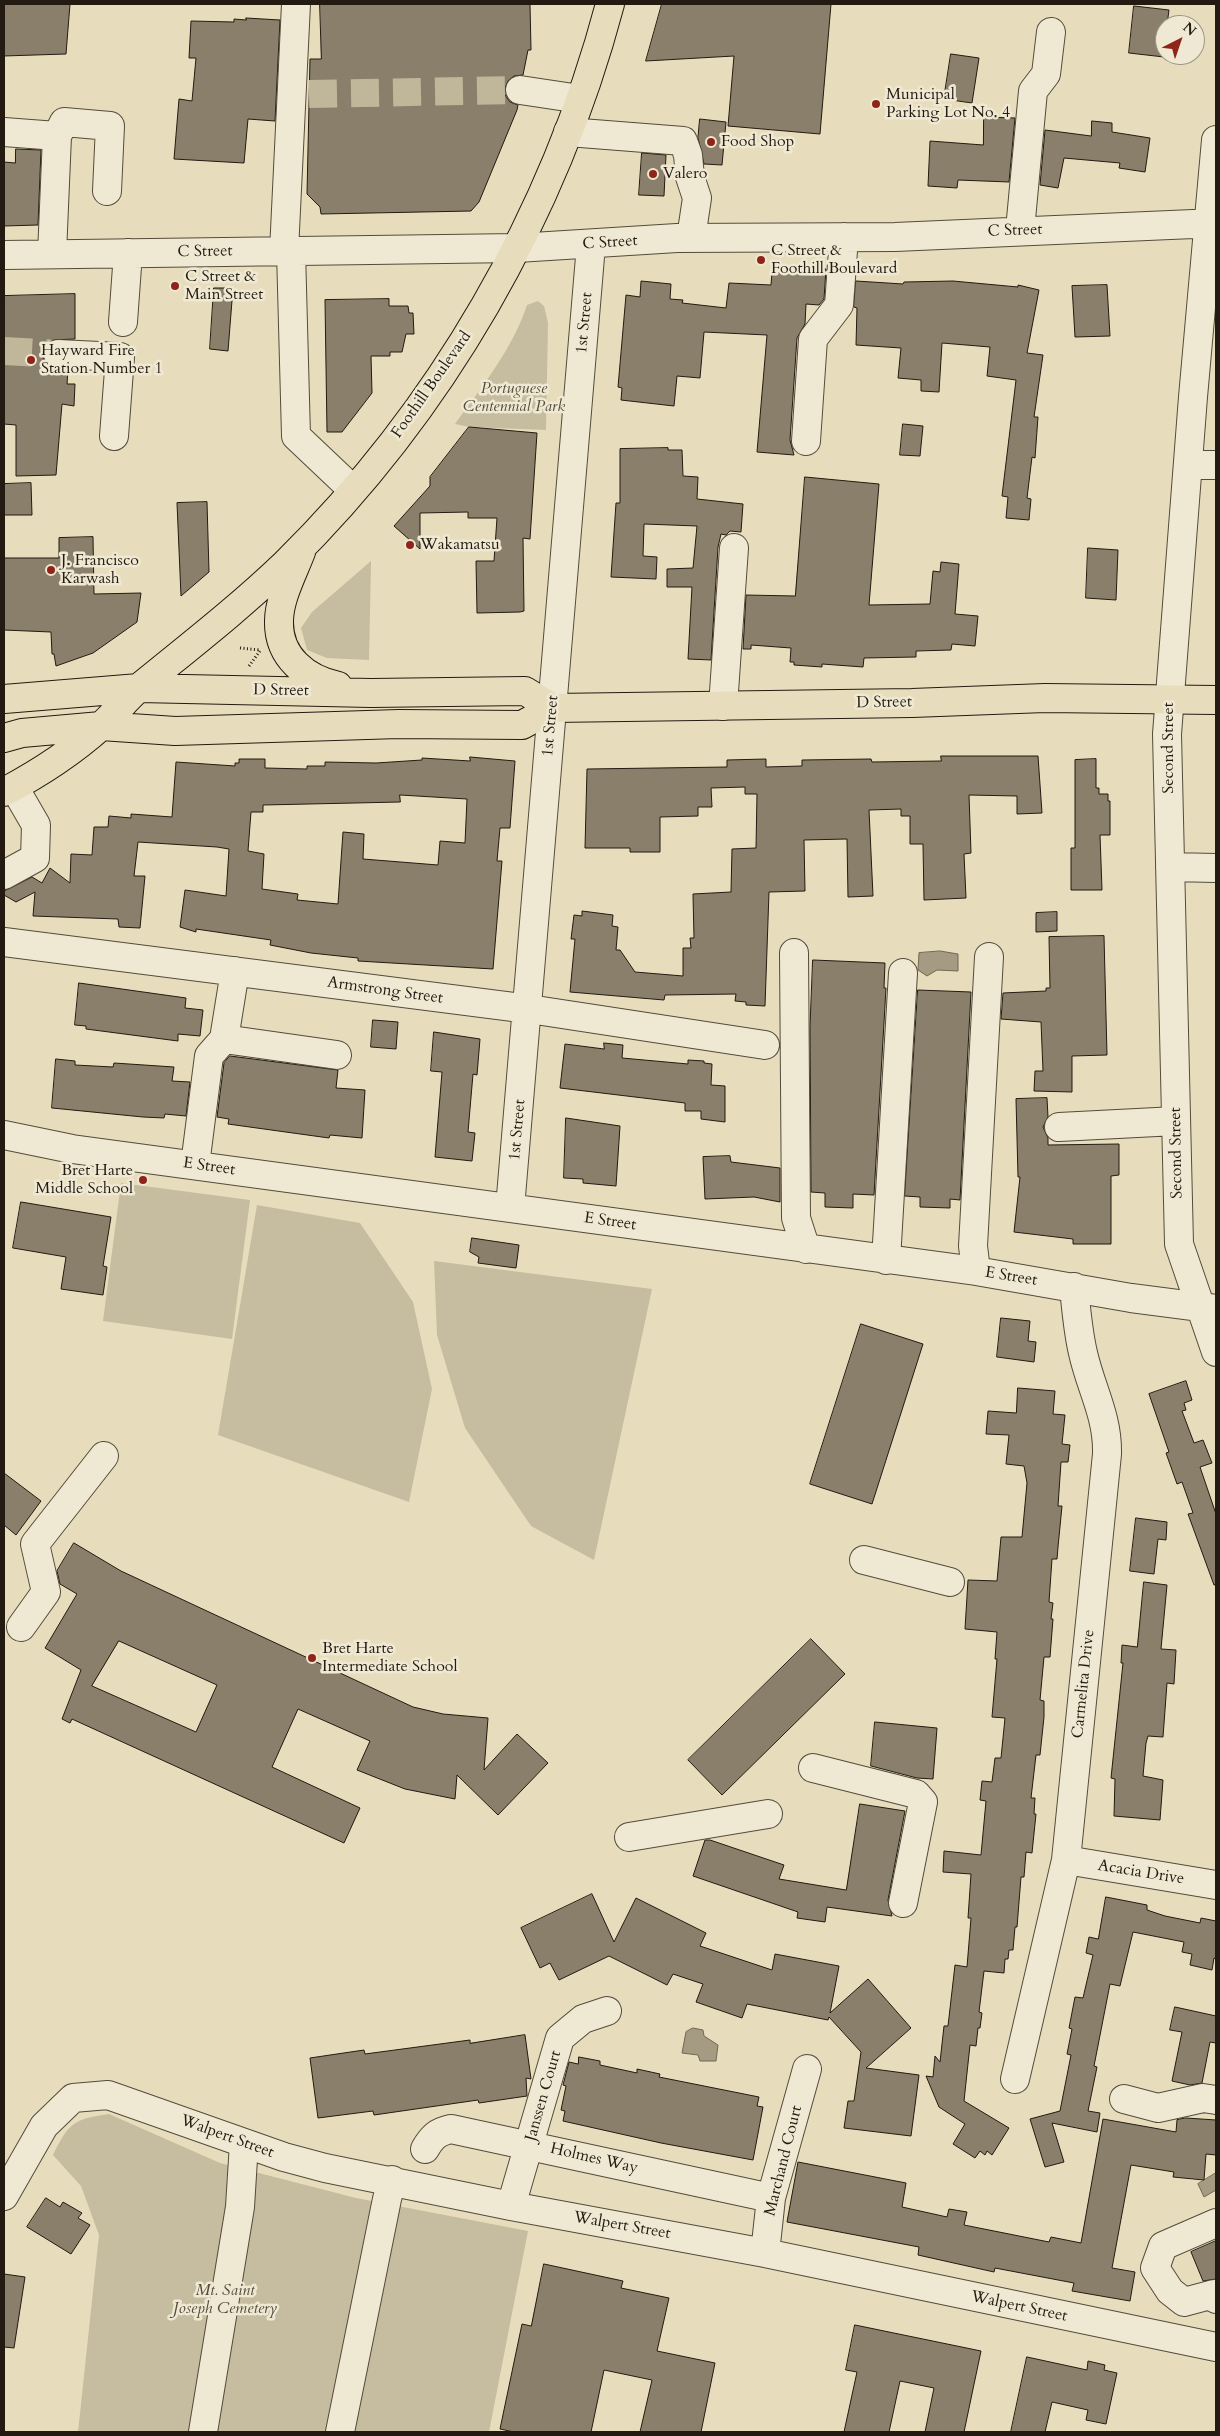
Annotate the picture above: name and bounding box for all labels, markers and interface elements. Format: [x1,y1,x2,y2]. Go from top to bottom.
north arrow [1155,15,1205,65]
text: N [1179,18,1200,40]
place label: Municipal Parking Lot No. 4 [886,85,1010,123]
marker: Municipal Parking Lot No. 4 [870,98,882,110]
place label: Food Shop [721,132,794,152]
marker: Food Shop [705,136,717,148]
place label: Valero [663,164,707,184]
marker: Valero [647,168,659,180]
street label: C Street [987,220,1043,242]
street label: C Street [582,232,638,254]
place label: C Street & Foothill Boulevard [771,241,897,279]
street label: C Street [177,242,233,262]
marker: C Street & Foothill Boulevard [755,254,767,266]
place label: C Street & Main Street [185,267,263,305]
marker: C Street & Main Street [169,280,181,292]
street label: 1st Street [573,292,597,354]
street label: Foothill Boulevard [388,328,476,442]
place label: Hayward Fire Station Number 1 [41,341,163,379]
marker: Hayward Fire Station Number 1 [25,354,37,366]
park label: Portuguese Centennial Park [463,379,565,417]
place label: Wakamatsu [420,535,500,555]
marker: Wakamatsu [404,539,416,551]
place label: J. Francisco Karwash [61,551,139,589]
marker: J. Francisco Karwash [45,564,57,576]
street label: D Street [253,681,309,701]
street label: D Street [856,693,912,713]
street label: 1st Street [539,695,563,757]
street label: Second Street [1159,702,1179,794]
street label: Armstrong Street [326,973,444,1009]
street label: 1st Street [506,1099,530,1161]
street label: Second Street [1167,1107,1187,1199]
street label: E Street [182,1154,236,1180]
place label: Bret Harte Middle School [35,1161,133,1199]
marker: Bret Harte Middle School [137,1174,149,1186]
street label: E Street [583,1209,637,1235]
street label: E Street [983,1263,1039,1291]
street label: Carmelita Drive [1069,1629,1099,1739]
place label: Bret Harte Intermediate School [322,1639,458,1677]
marker: Bret Harte Intermediate School [306,1652,318,1664]
street label: Acacia Drive [1096,1857,1186,1889]
street label: Janssen Court [522,2048,566,2144]
street label: Marchand Court [761,2104,807,2218]
street label: Walpert Street [178,2111,276,2163]
street label: Holmes Way [548,2140,640,2178]
street label: Walpert Street [572,2208,672,2244]
park label: Mt. Saint Joseph Cemetery [173,2281,277,2319]
street label: Walpert Street [969,2287,1069,2327]

